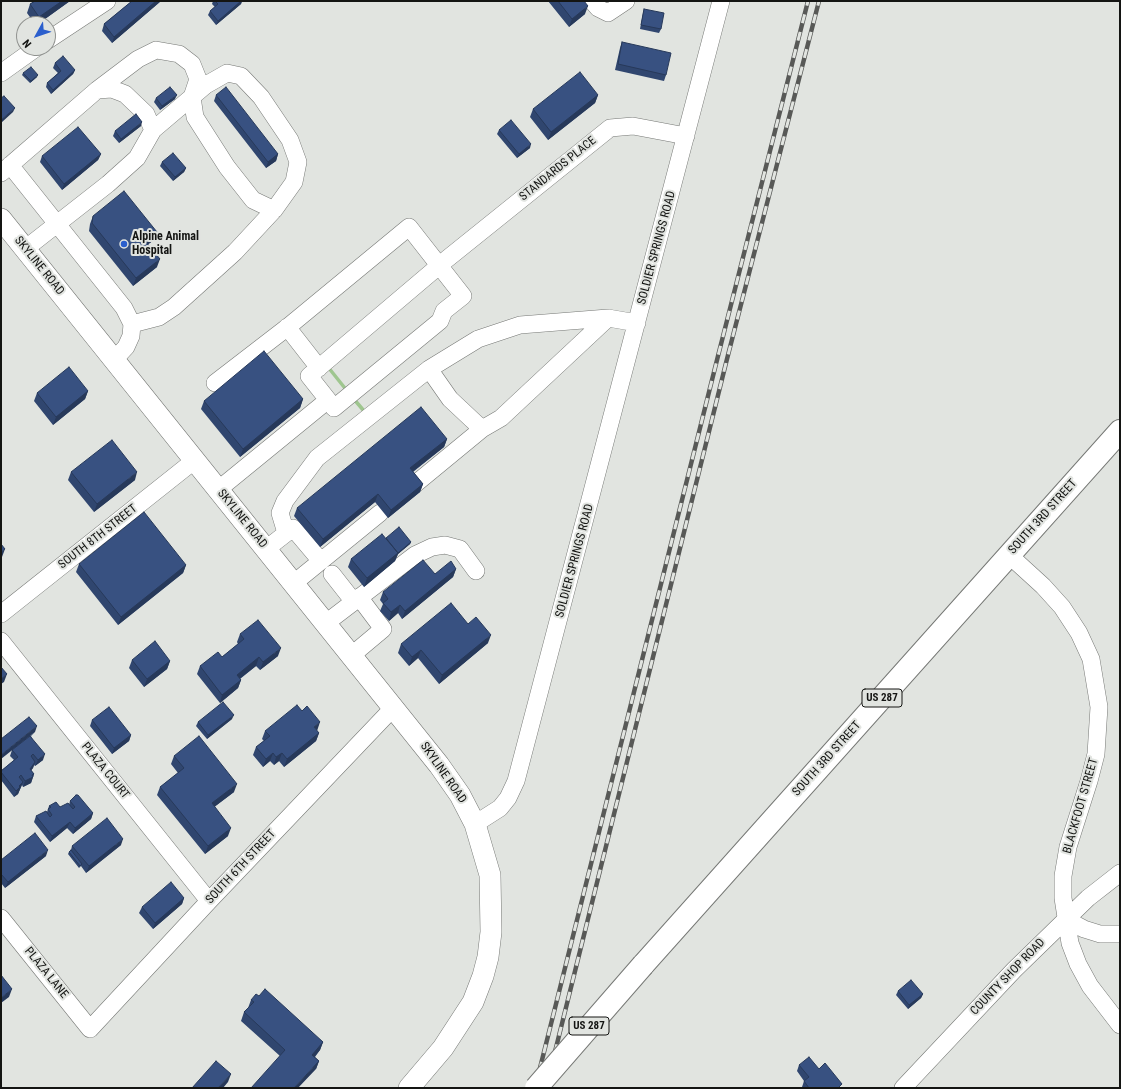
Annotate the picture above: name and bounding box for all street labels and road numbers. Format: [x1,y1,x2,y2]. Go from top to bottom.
street label: STANDARDS PLACE [517,134,599,204]
street label: SOLDIER SPRINGS ROAD [635,190,679,306]
street label: SKYLINE ROAD [11,234,67,298]
street label: SOUTH 3RD STREET [1006,477,1080,557]
street label: SKYLINE ROAD [214,487,270,551]
street label: SOUTH 8TH STREET [56,502,140,572]
street label: SOLDIER SPRINGS ROAD [553,503,597,619]
road number: US 287 [862,689,902,707]
street label: SOUTH 3RD STREET [790,719,864,799]
street label: PLAZA COURT [78,740,132,802]
street label: SKYLINE ROAD [417,740,469,806]
street label: BLACKFOOT STREET [1060,757,1102,855]
street label: SOUTH 6TH STREET [203,827,279,907]
street label: COUNTY SHOP ROAD [968,936,1048,1018]
street label: PLAZA LANE [21,945,71,1001]
road number: US 287 [569,1017,609,1035]

